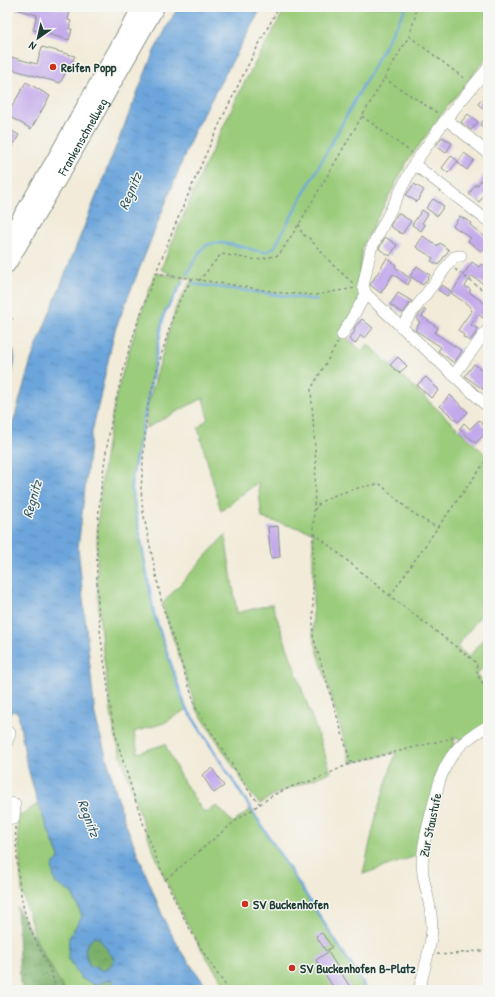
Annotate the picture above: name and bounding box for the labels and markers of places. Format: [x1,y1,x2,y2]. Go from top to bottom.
place label: Reifen Popp [61,58,117,77]
marker: Reifen Popp [48,62,58,72]
place label: SV Buckenhofen [253,895,329,913]
marker: SV Buckenhofen [240,899,250,909]
place label: SV Buckenhofen B-Platz [300,959,416,977]
marker: SV Buckenhofen B-Platz [287,963,297,973]

